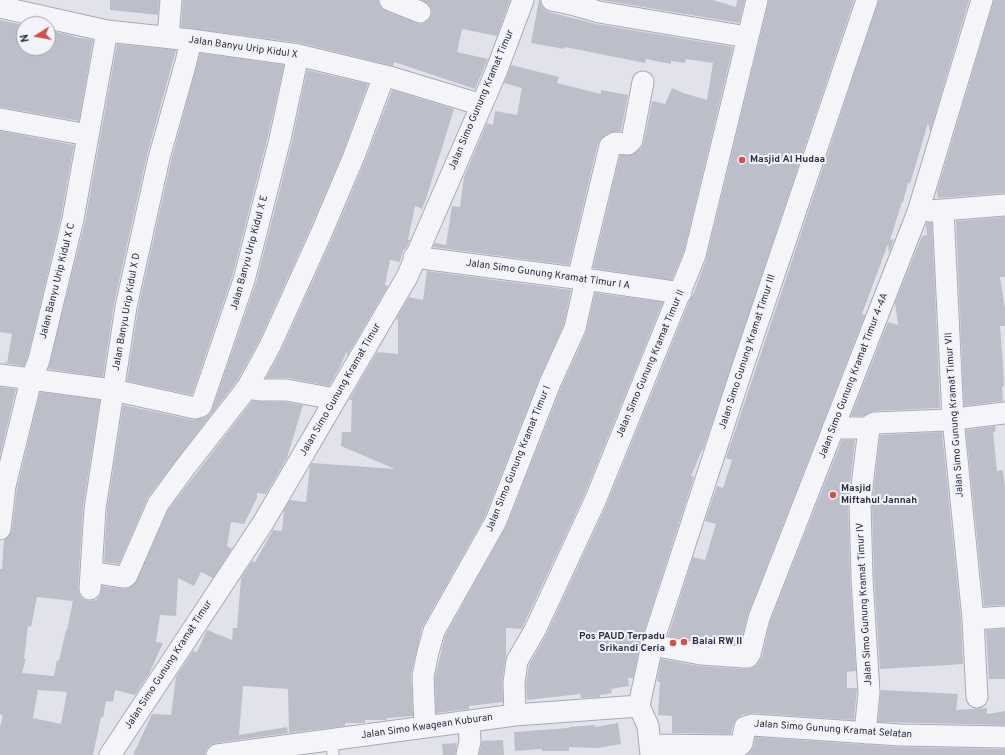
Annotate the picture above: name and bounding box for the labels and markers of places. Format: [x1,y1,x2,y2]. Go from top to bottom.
place label: Masjid Al Hudaa [750,154,825,166]
marker: Masjid Al Hudaa [737,155,747,165]
place label: Masjid Miftahul Jannah [841,483,917,506]
marker: Masjid Miftahul Jannah [828,490,838,500]
place label: Pos PAUD Terpadu Srikandi Ceria [579,631,665,654]
place label: Balai RW II [692,636,742,648]
marker: Balai RW II [679,637,689,647]
marker: Pos PAUD Terpadu Srikandi Ceria [668,638,678,648]

